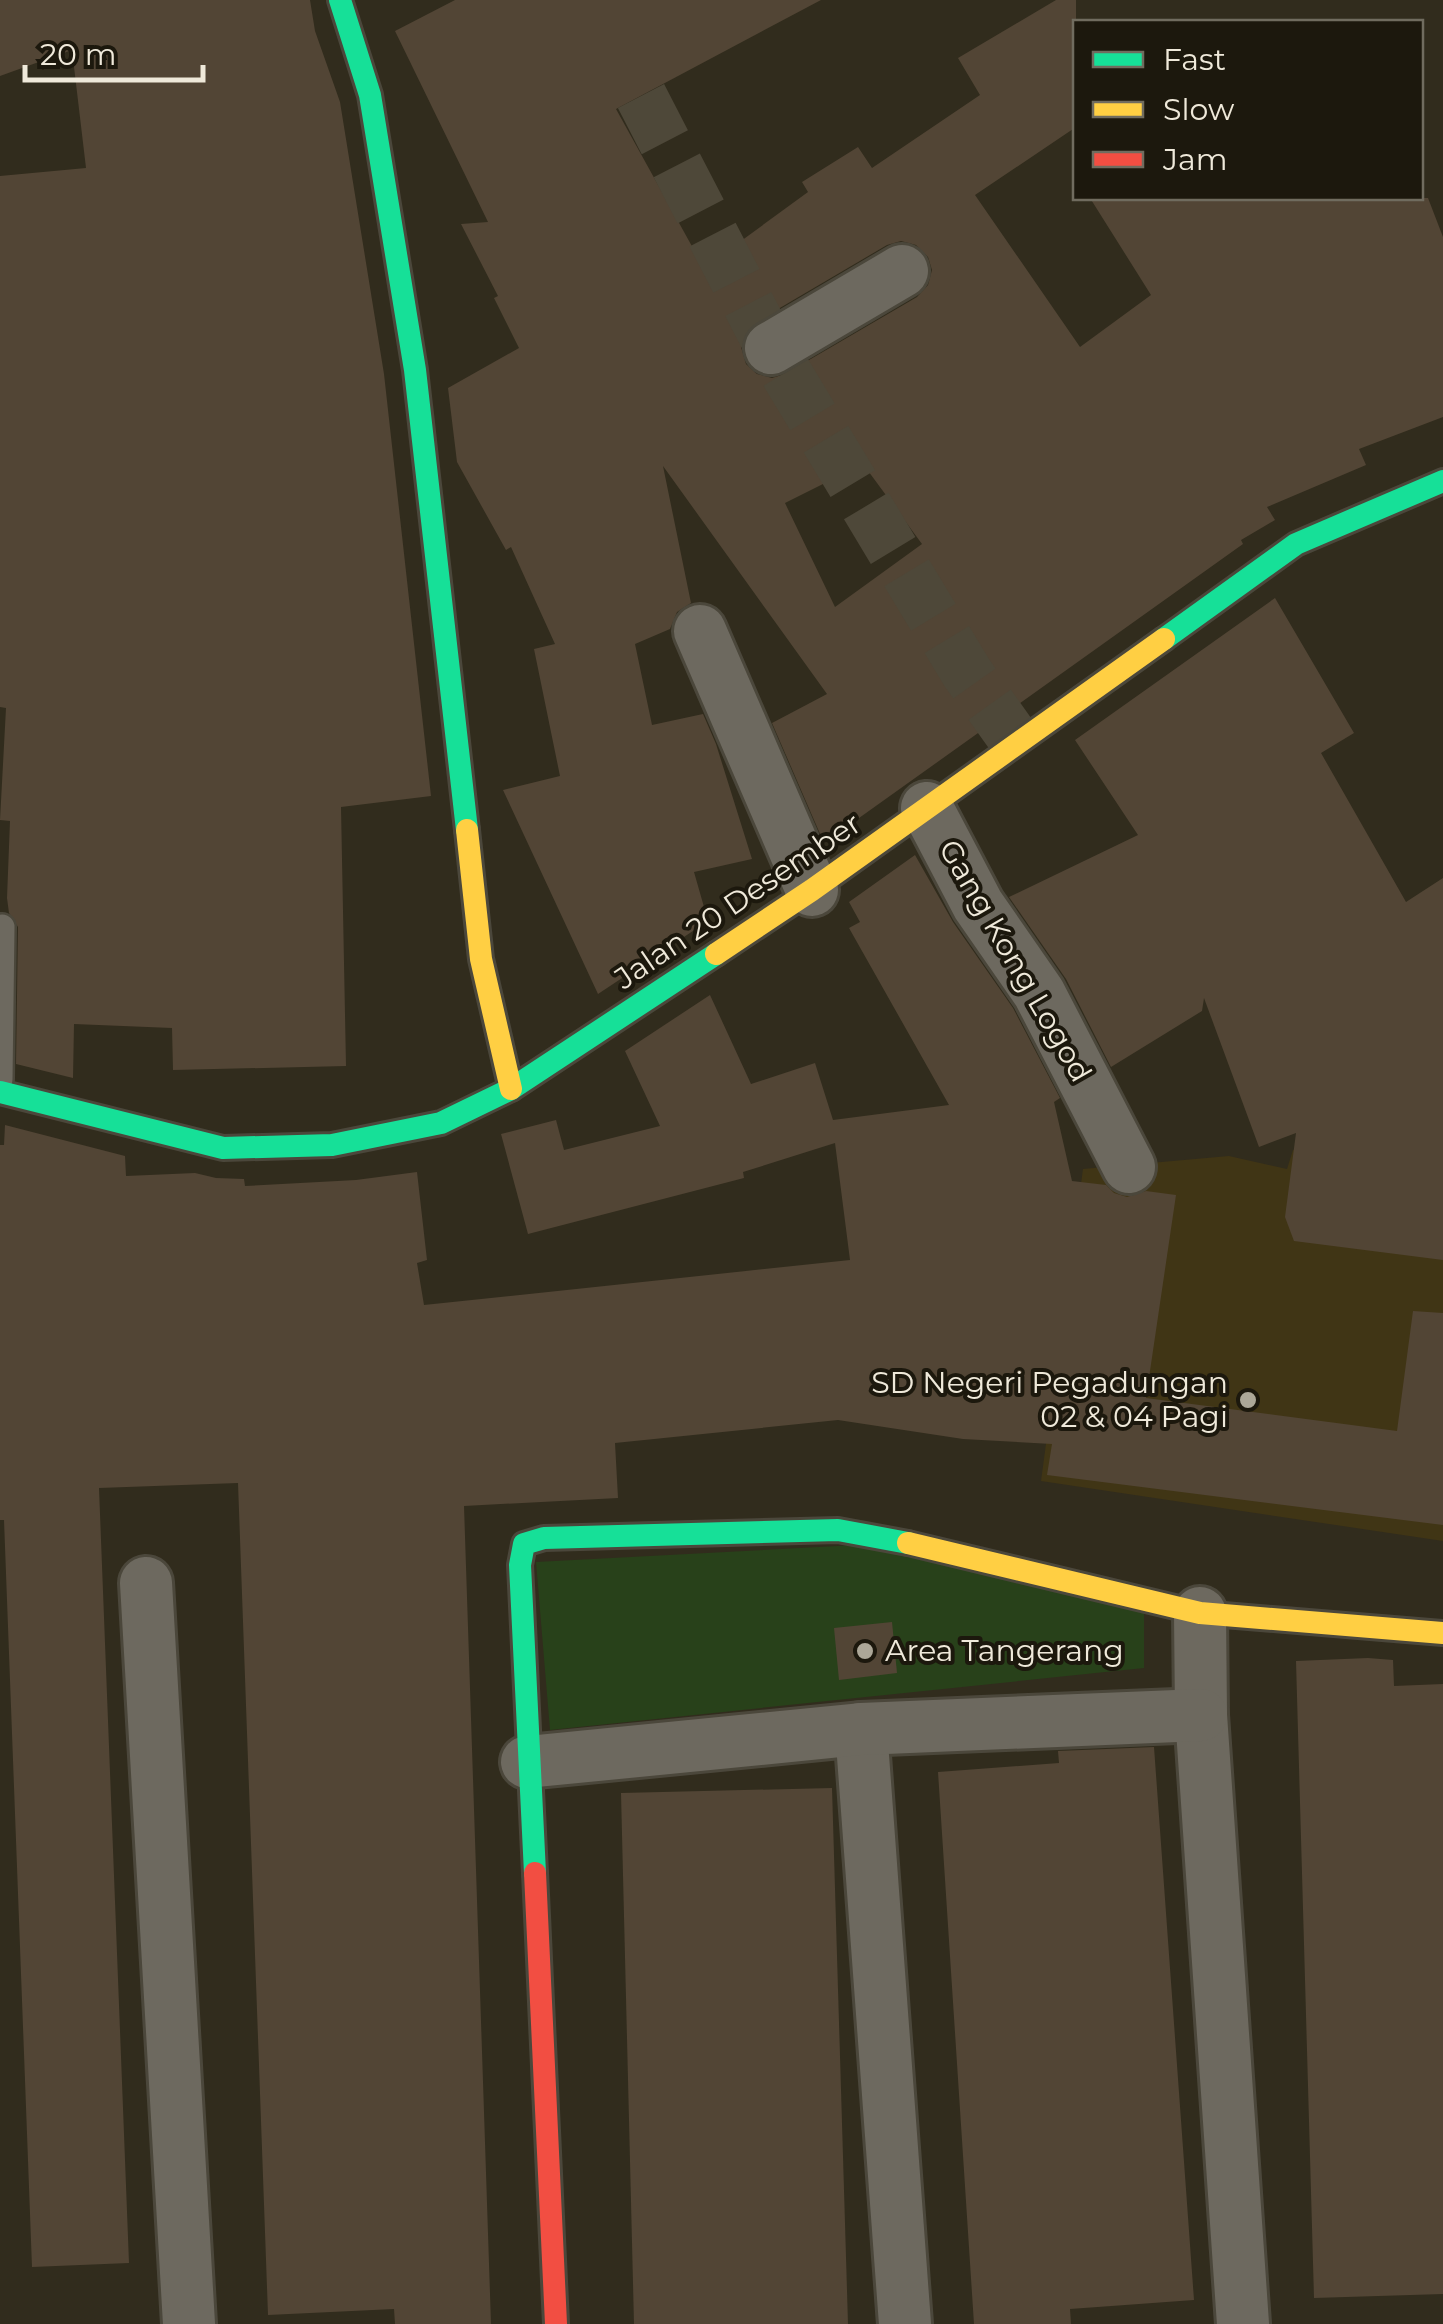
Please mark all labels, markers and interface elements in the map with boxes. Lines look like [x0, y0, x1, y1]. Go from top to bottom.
scale bar [25, 20, 202, 82]
legend [1073, 20, 1423, 200]
text: 20 m [40, 36, 117, 73]
text: Fast [1163, 41, 1226, 78]
text: Slow [1163, 91, 1235, 128]
text: Jam [1162, 141, 1228, 178]
street label: Jalan 20 Desember [607, 804, 868, 997]
street label: Gang Kong Logod [931, 833, 1100, 1088]
place label: SD Negeri Pegadungan 02 & 04 Pagi [871, 1364, 1228, 1435]
marker: SD Negeri Pegadungan 02 & 04 Pagi [1237, 1389, 1259, 1411]
place label: Area Tangerang [885, 1632, 1124, 1669]
marker: Area Tangerang [854, 1640, 876, 1662]

